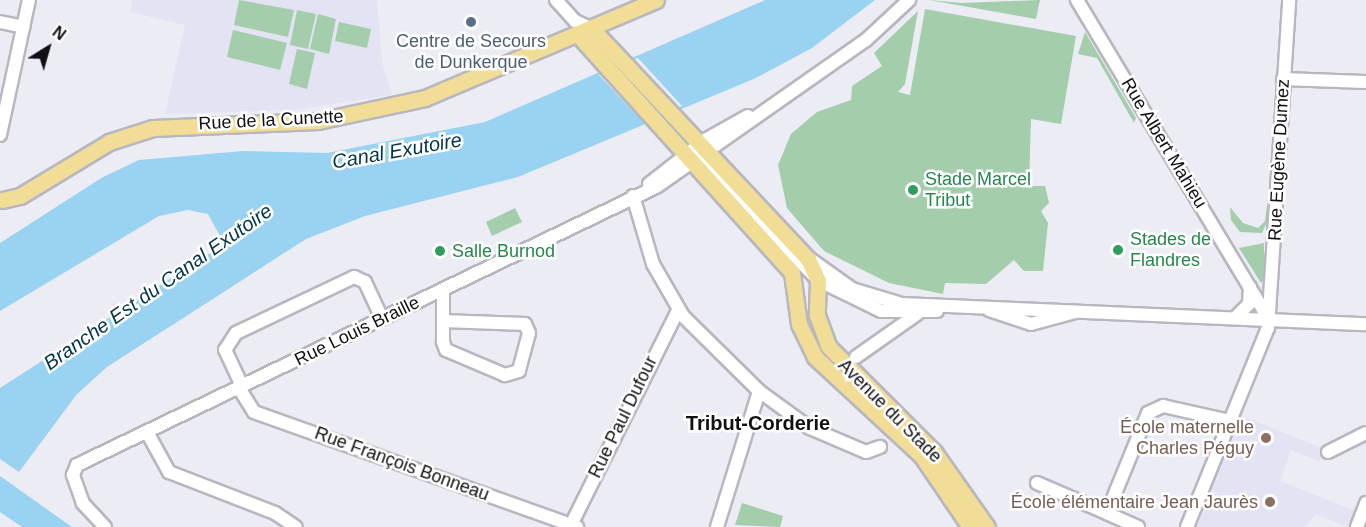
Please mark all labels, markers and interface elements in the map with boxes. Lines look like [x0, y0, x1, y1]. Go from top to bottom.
marker: Centre de Secours de Dunkerque [464, 15, 478, 29]
north arrow [18, 18, 78, 78]
text: N [49, 23, 69, 43]
place label: Centre de Secours de Dunkerque [396, 31, 546, 74]
street label: Rue Albert Mahieu [1116, 74, 1212, 212]
street label: Rue Eugène Dumez [1264, 78, 1294, 242]
street label: Rue de la Cunette [198, 105, 344, 135]
water label: Canal Exutoire [330, 128, 464, 174]
place label: Stade Marcel Tribut [925, 169, 1031, 212]
marker: Stade Marcel Tribut [906, 183, 920, 197]
water label: Branche Est du Canal Exutoire [39, 199, 277, 375]
place label: Stades de Flandres [1130, 229, 1211, 272]
place label: Salle Burnod [452, 240, 555, 262]
marker: Stades de Flandres [1111, 243, 1125, 257]
marker: Salle Burnod [433, 244, 447, 258]
street label: Rue Louis Braille [291, 291, 423, 371]
street label: Rue Paul Dufour [584, 352, 662, 482]
street label: Avenue du Stade [834, 355, 946, 467]
district label: Tribut-Corderie [686, 411, 830, 435]
place label: École maternelle Charles Péguy [1120, 417, 1254, 460]
street label: Rue François Bonneau [312, 422, 492, 506]
marker: École maternelle Charles Péguy [1259, 431, 1273, 445]
place label: École élémentaire Jean Jaurès [1011, 491, 1258, 513]
marker: École élémentaire Jean Jaurès [1263, 495, 1277, 509]

